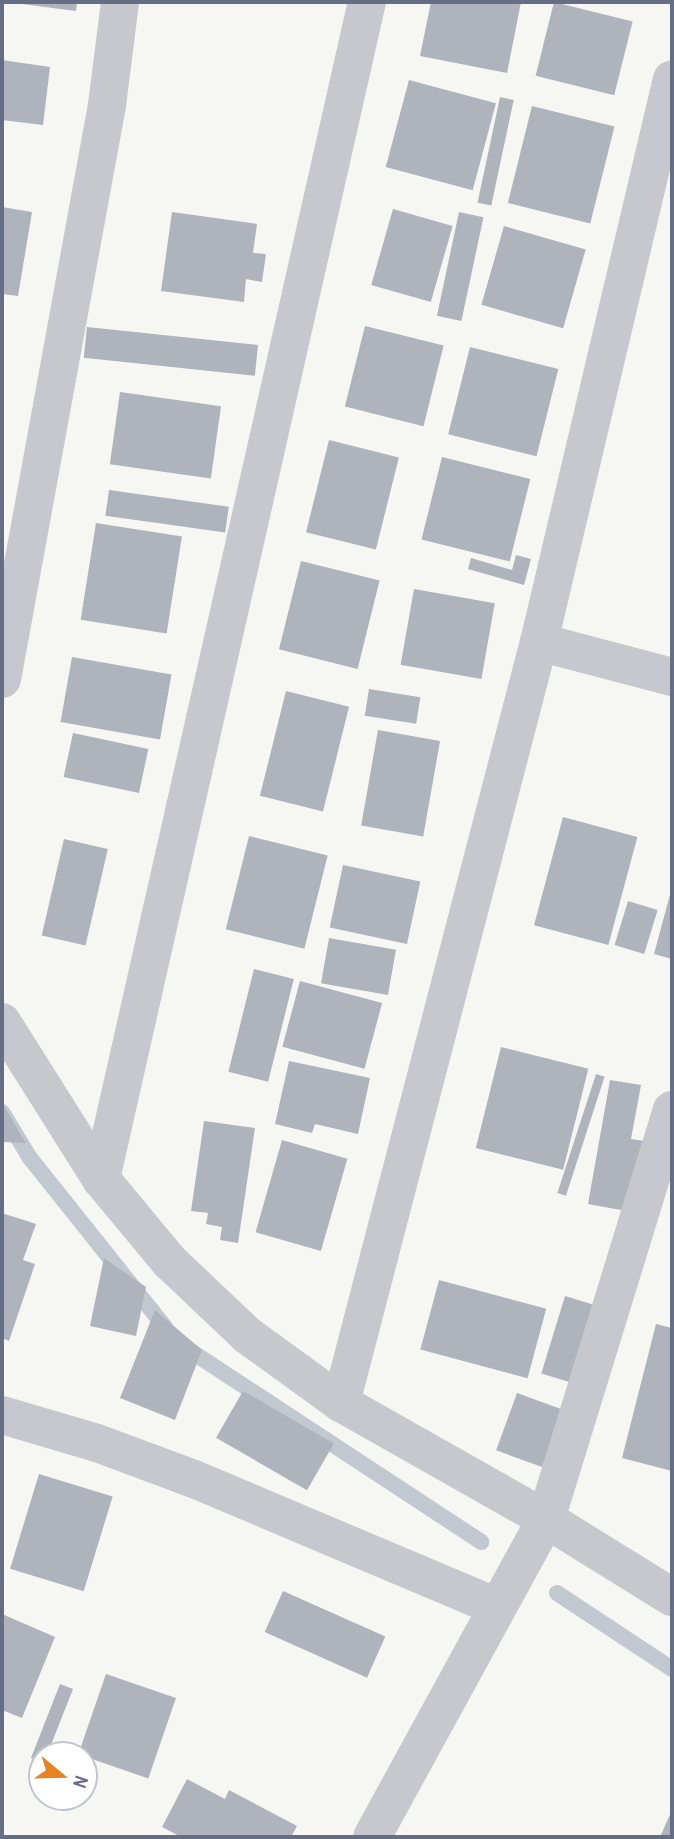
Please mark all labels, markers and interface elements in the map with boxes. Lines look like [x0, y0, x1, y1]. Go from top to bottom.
north arrow [28, 1741, 98, 1811]
text: N [67, 1773, 95, 1792]

